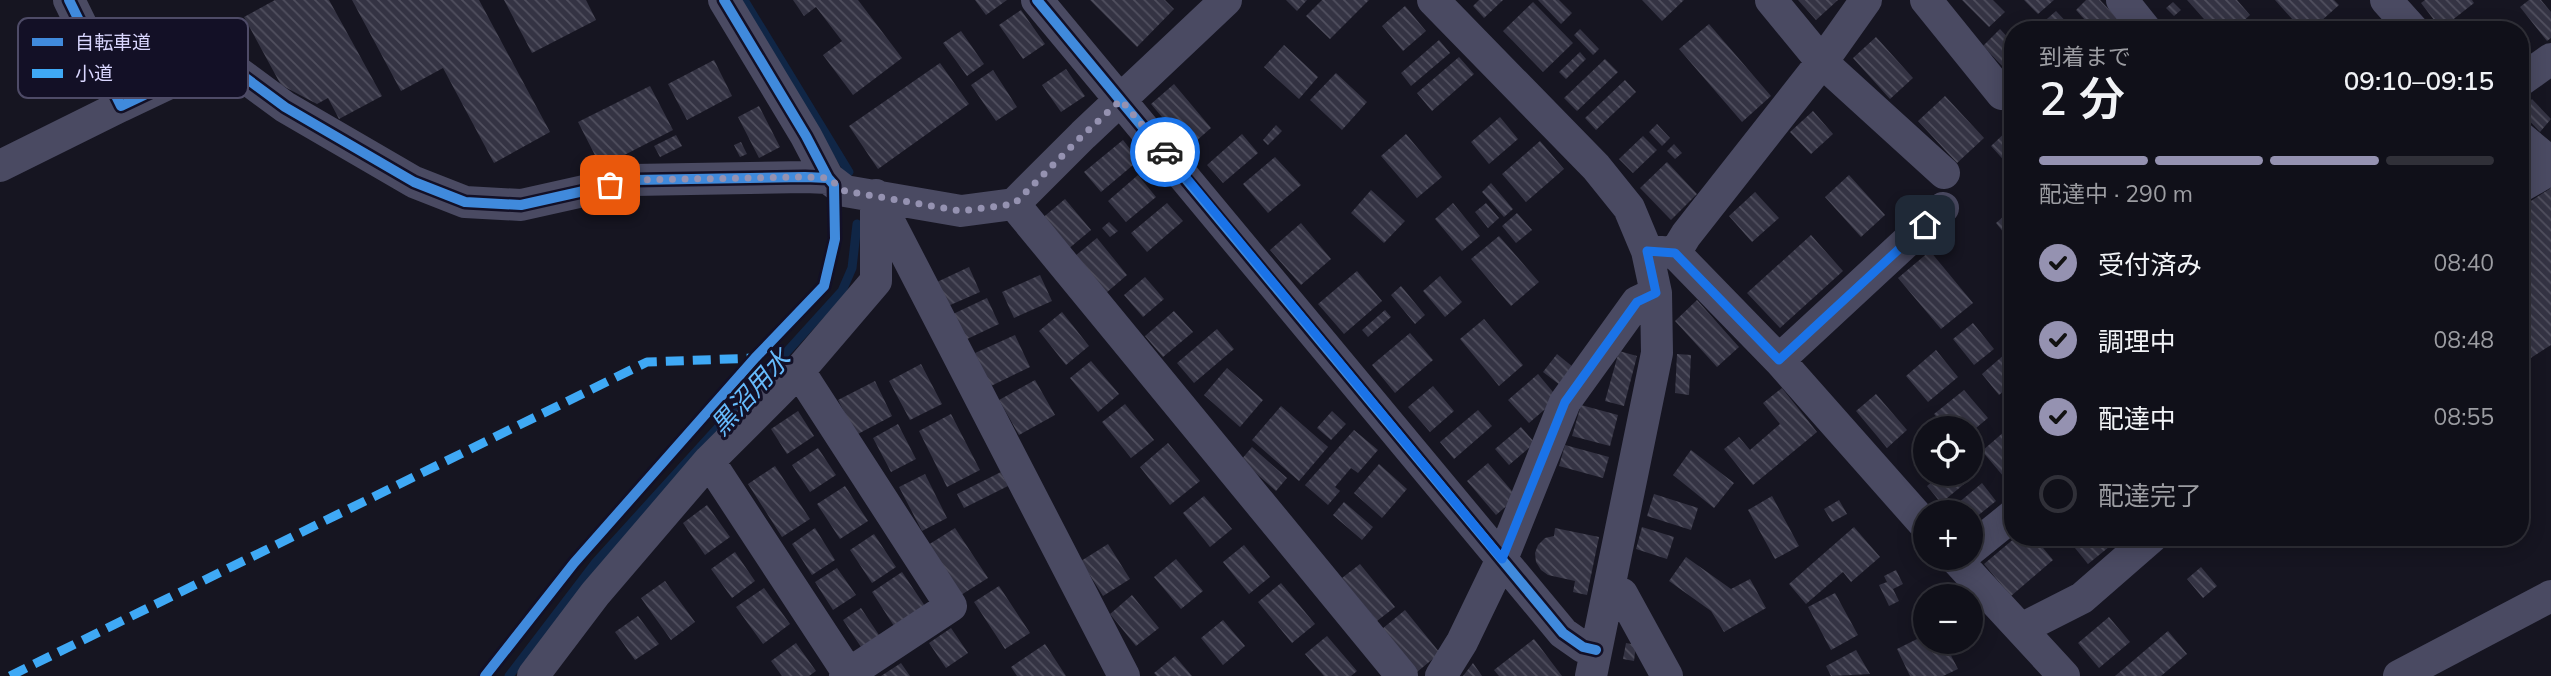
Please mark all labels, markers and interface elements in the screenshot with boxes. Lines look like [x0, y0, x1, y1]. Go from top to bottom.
legend [18, 18, 248, 98]
text: 自転車道 [75, 30, 151, 54]
text: 到着まで [2039, 42, 2131, 71]
text: 小道 [75, 61, 113, 85]
text: 09:10–09:15 [2344, 64, 2494, 97]
text: 2 分 [2039, 69, 2125, 127]
courier [1130, 117, 1200, 187]
icon: car [1146, 133, 1184, 171]
pin [580, 155, 640, 215]
icon: bag [591, 166, 629, 204]
text: 配達中 · 290 m [2039, 179, 2193, 208]
pin [1895, 195, 1955, 255]
icon: home [1906, 206, 1944, 244]
icon: check [2039, 244, 2077, 282]
text: 受付済み [2098, 248, 2202, 281]
text: 08:40 [2434, 248, 2494, 277]
icon: check [2039, 321, 2077, 359]
text: 調理中 [2098, 325, 2176, 358]
text: 08:48 [2434, 325, 2494, 354]
water label: 黒沼用水 [703, 340, 799, 442]
icon: check [2039, 398, 2077, 436]
text: 配達中 [2098, 402, 2176, 435]
text: 08:55 [2434, 402, 2494, 431]
map controls [1913, 416, 1983, 654]
button: locate [1913, 416, 1983, 486]
text: 配達完了 [2098, 479, 2202, 512]
button: + [1913, 500, 1983, 570]
button: − [1913, 584, 1983, 654]

